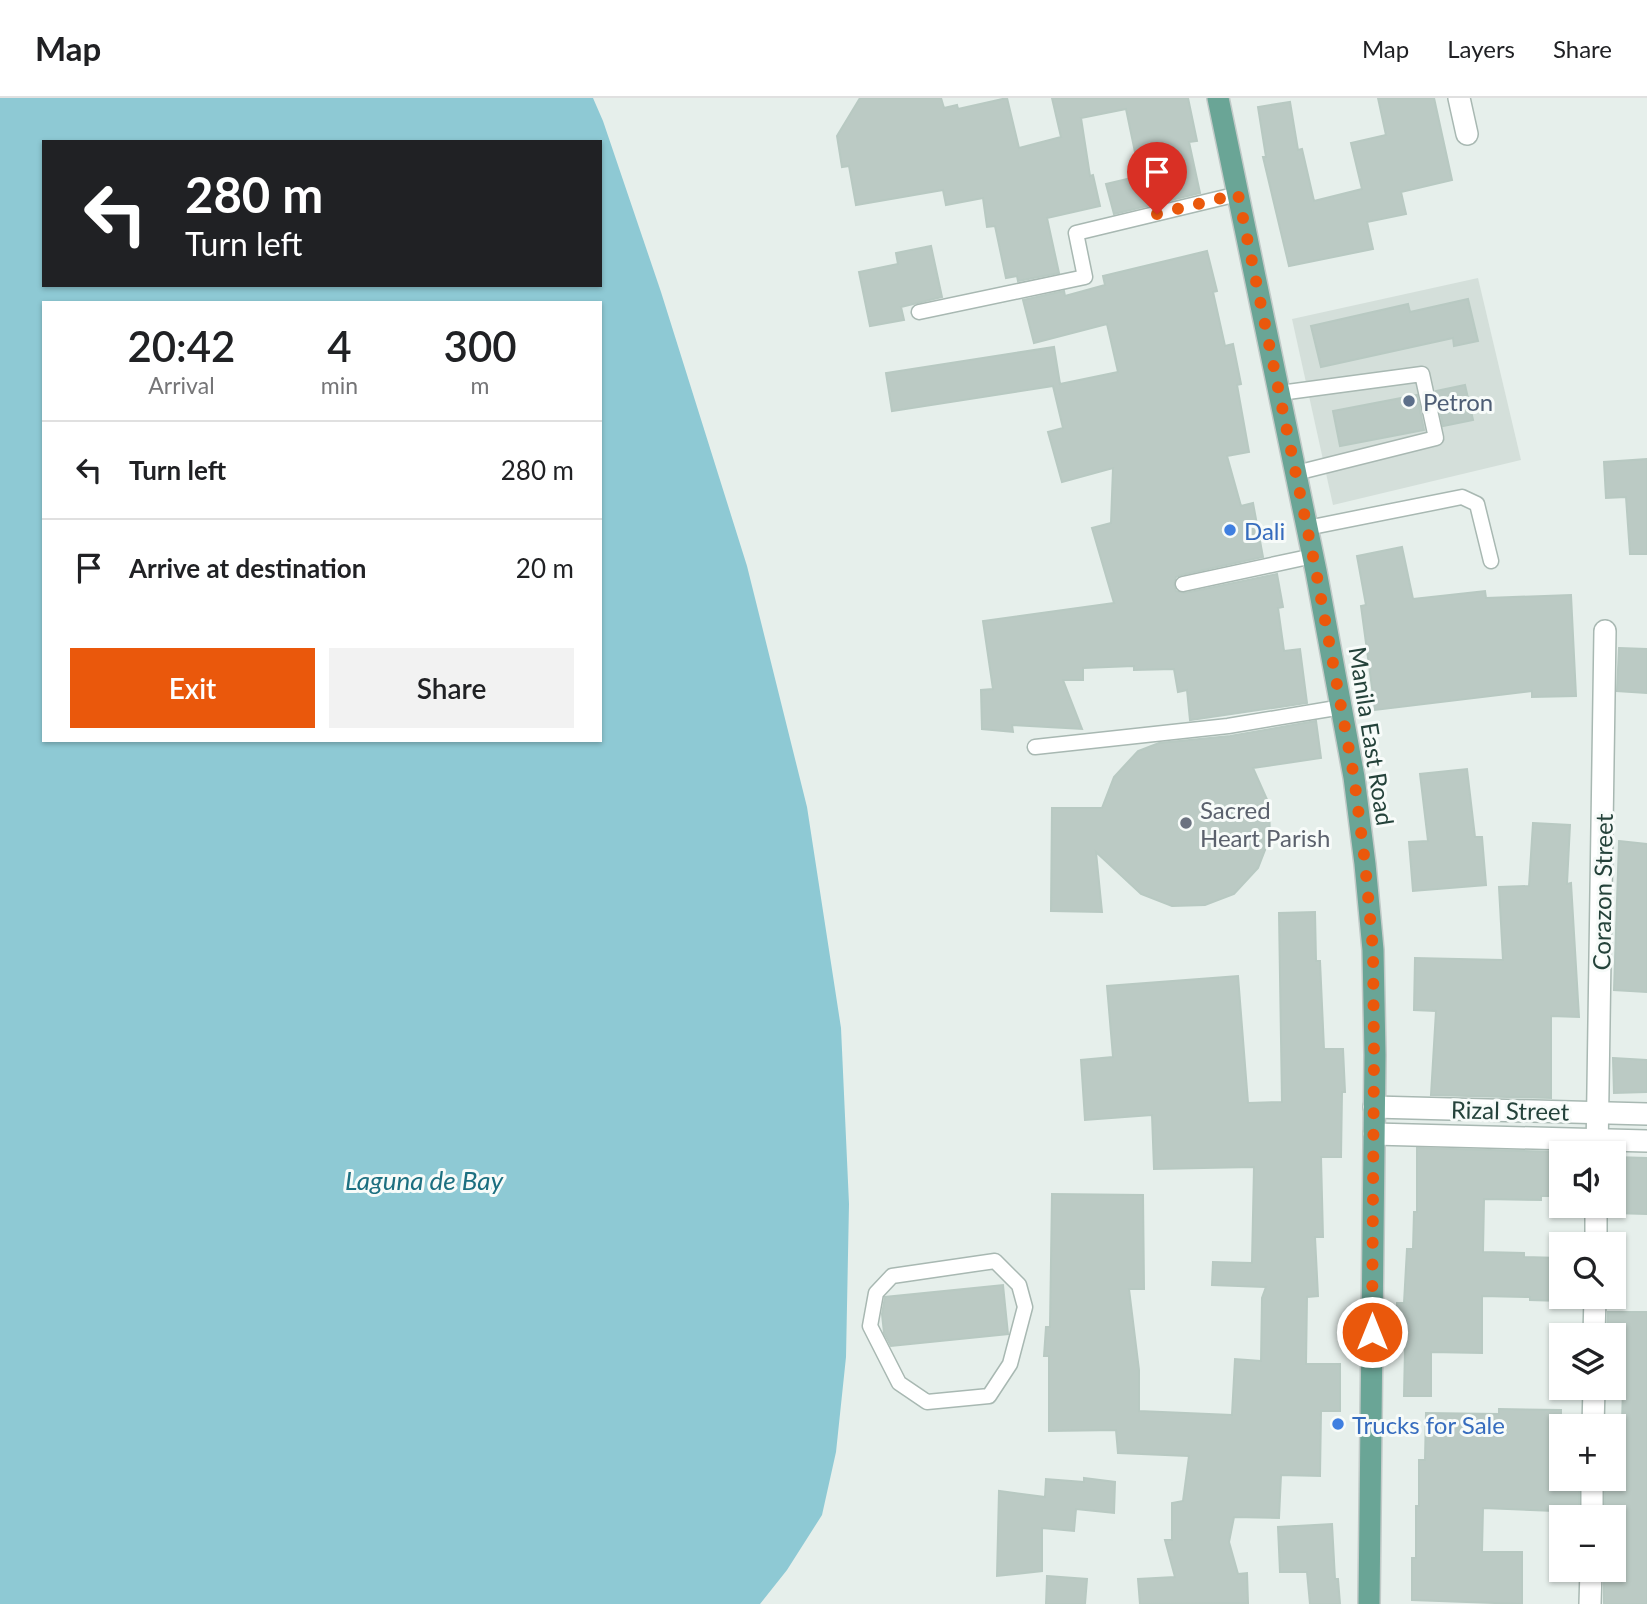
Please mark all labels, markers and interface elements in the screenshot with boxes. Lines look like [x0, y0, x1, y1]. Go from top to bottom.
text: Map [35, 28, 101, 68]
text: Map [1362, 34, 1409, 63]
text: Layers [1447, 34, 1515, 63]
text: Share [1553, 34, 1612, 63]
pin [1127, 142, 1187, 214]
icon: arrive [1138, 153, 1176, 191]
text: 280 m [185, 165, 323, 223]
icon: left [70, 168, 161, 259]
text: Turn left [185, 224, 302, 263]
text: 20:42 [127, 321, 235, 371]
text: 4 [327, 321, 352, 371]
text: 300 [444, 321, 517, 371]
text: Arrival [148, 371, 215, 399]
text: min [321, 371, 358, 399]
text: m [471, 371, 490, 399]
place label: Petron [1423, 387, 1493, 416]
marker: Petron [1401, 393, 1417, 409]
icon: left [70, 451, 108, 489]
text: Turn left [129, 454, 226, 486]
text: 280 m [501, 454, 574, 486]
place label: Dali [1244, 516, 1285, 545]
marker: Dali [1222, 522, 1238, 538]
icon: arrive [70, 549, 108, 587]
text: Arrive at destination [129, 552, 366, 584]
text: 20 m [516, 552, 574, 584]
street label: Manila East Road [1344, 644, 1400, 828]
button: Exit [70, 648, 315, 728]
button: Share [329, 648, 574, 728]
place label: Sacred Heart Parish [1200, 795, 1330, 852]
street label: Corazon Street [1586, 813, 1618, 971]
marker: Sacred Heart Parish [1178, 815, 1194, 831]
street label: Rizal Street [1451, 1094, 1570, 1126]
map controls [1549, 1141, 1626, 1582]
button: sound [1549, 1141, 1626, 1218]
water label: Laguna de Bay [345, 1164, 504, 1196]
button: search [1549, 1232, 1626, 1309]
position arrow [1335, 1295, 1409, 1369]
button: layers [1549, 1323, 1626, 1400]
place label: Trucks for Sale [1352, 1410, 1505, 1439]
button: + [1549, 1414, 1626, 1491]
marker: Trucks for Sale [1330, 1416, 1346, 1432]
button: − [1549, 1505, 1626, 1582]

